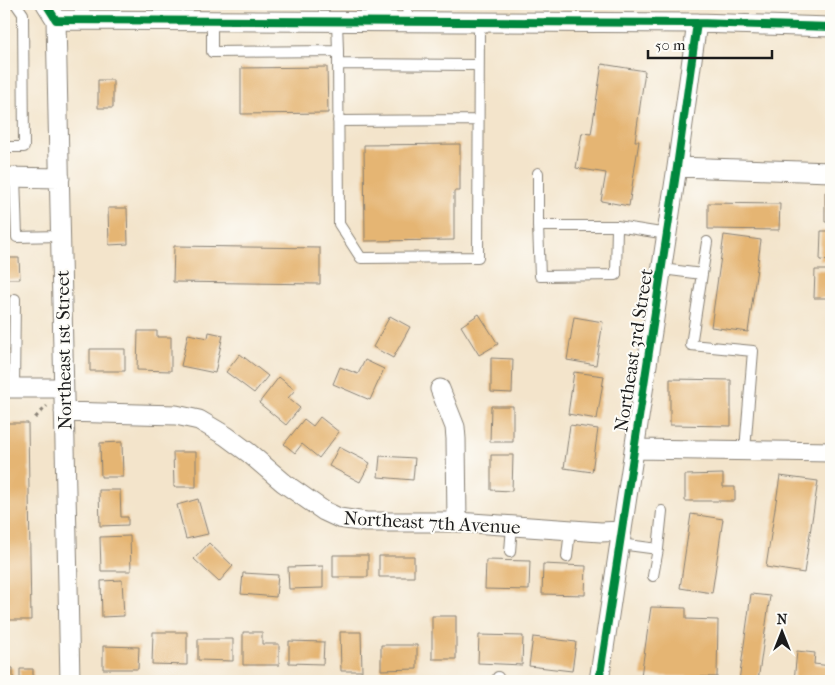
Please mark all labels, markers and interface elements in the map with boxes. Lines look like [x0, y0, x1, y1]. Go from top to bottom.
scale bar [648, 28, 771, 60]
text: 50 m [655, 36, 686, 54]
street label: Northeast 3rd Street [610, 267, 658, 434]
street label: Northeast 1st Street [52, 270, 76, 430]
street label: Northeast 7th Avenue [343, 507, 521, 539]
north arrow [758, 608, 808, 658]
text: N [777, 611, 788, 628]

